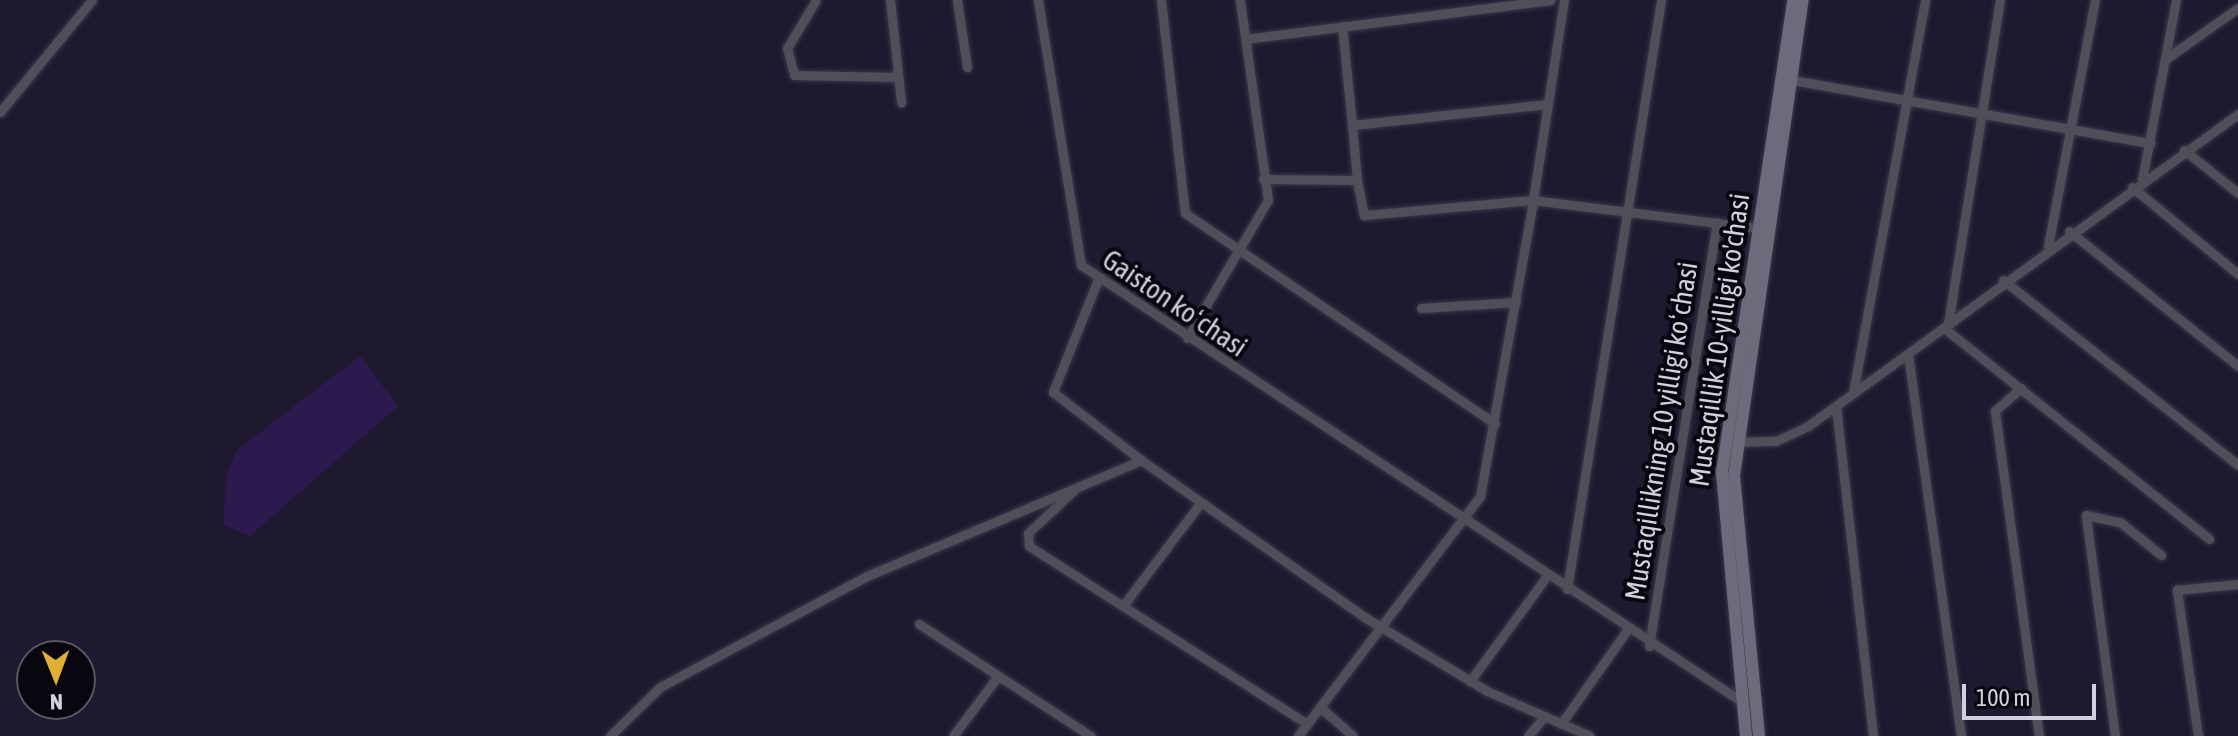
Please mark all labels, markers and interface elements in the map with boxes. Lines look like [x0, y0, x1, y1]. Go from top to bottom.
street label: Mustaqillik 10-yilligi ko'chasi [1682, 191, 1756, 489]
street label: Gaiston koʻchasi [1096, 242, 1254, 364]
street label: Mustaqillikning 10 yilligi koʻchasi [1618, 259, 1704, 603]
north arrow [16, 640, 96, 720]
scale bar [1966, 668, 2100, 718]
text: 100 m [1976, 684, 2030, 711]
text: N [50, 689, 63, 715]

